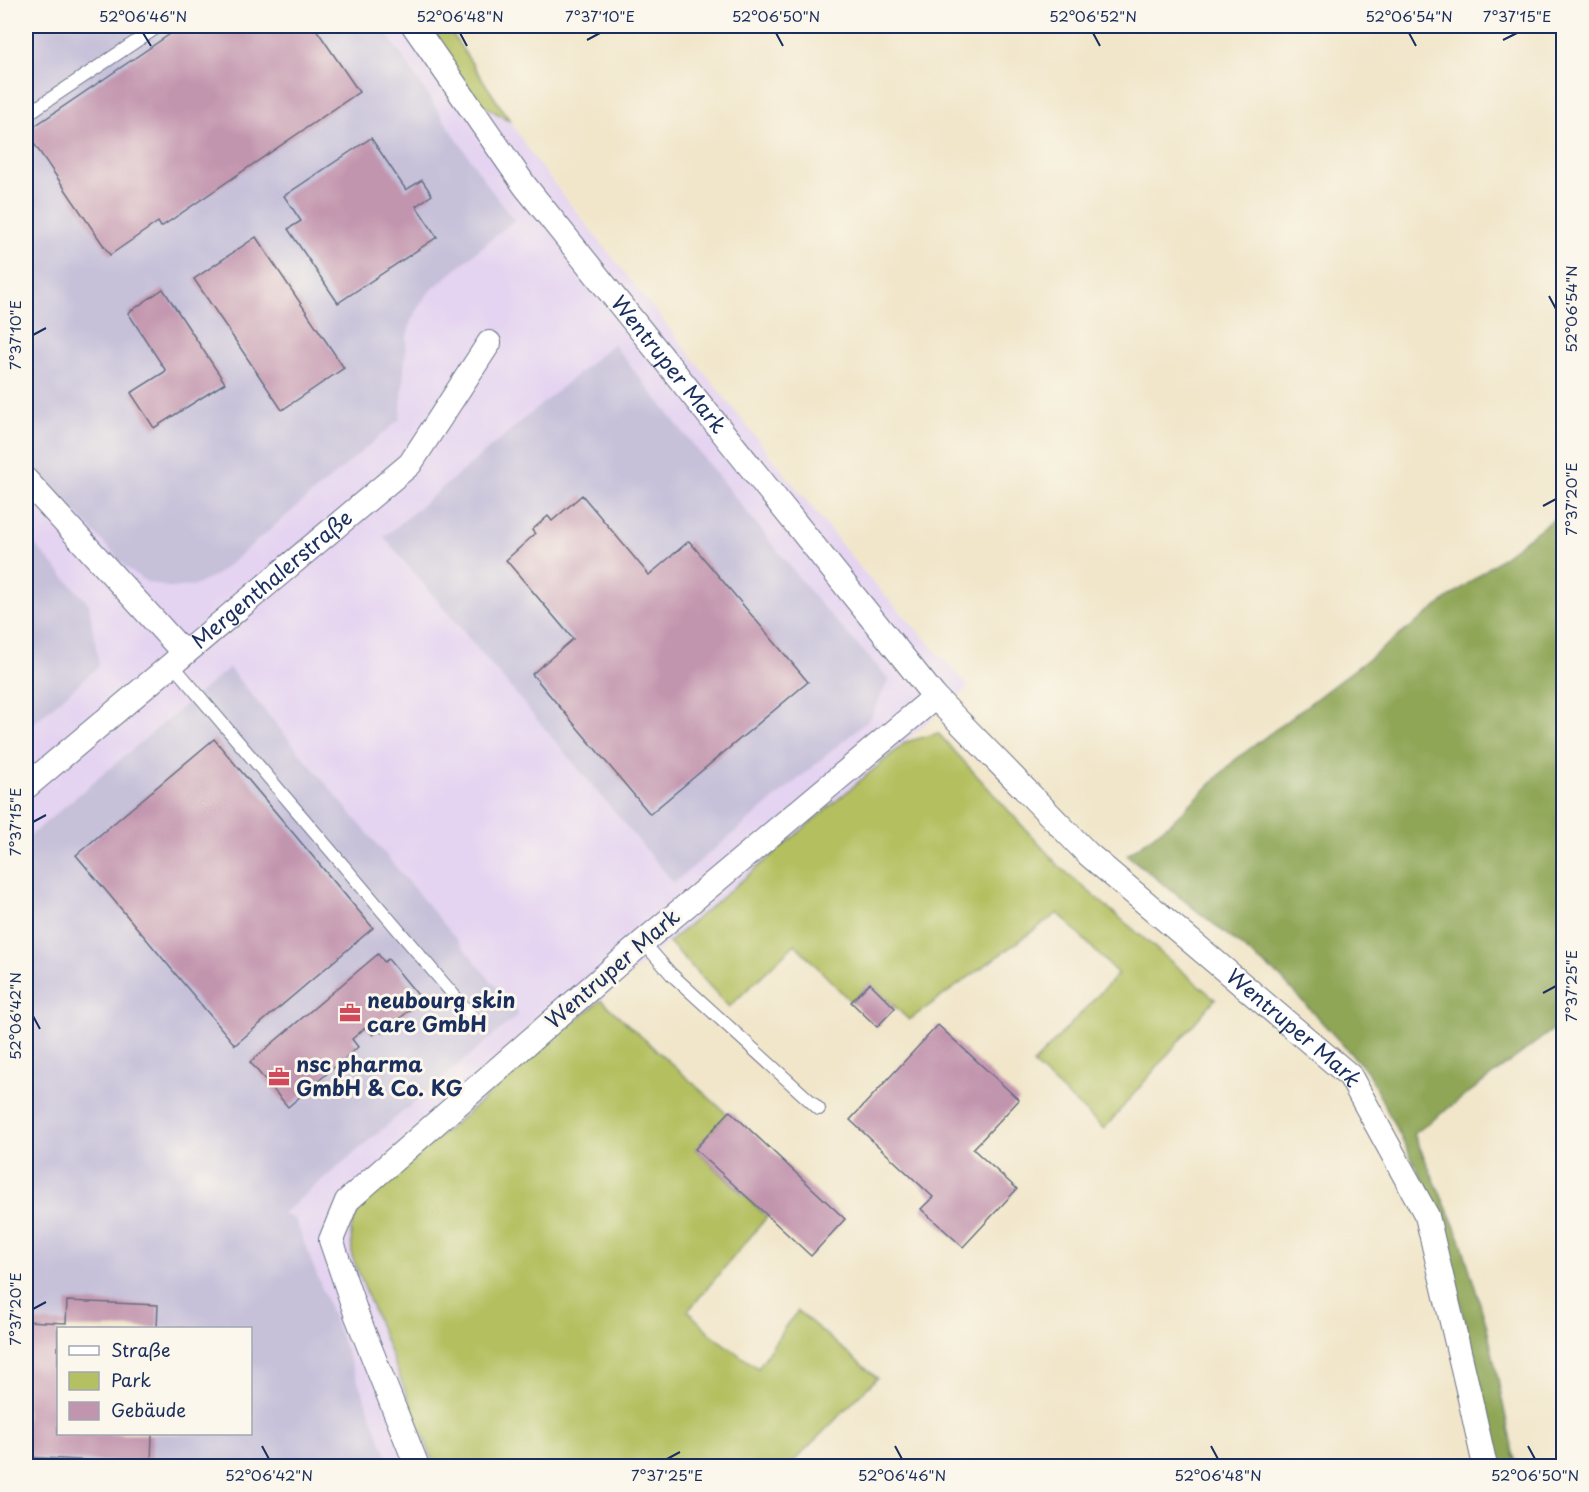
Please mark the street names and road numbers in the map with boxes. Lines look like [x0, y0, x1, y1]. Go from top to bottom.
street label: Wentruper Mark [605, 288, 736, 440]
street label: Mergenthalerstraße [184, 501, 359, 655]
street label: Wentruper Mark [537, 900, 686, 1035]
street label: Wentruper Mark [1220, 960, 1371, 1093]

